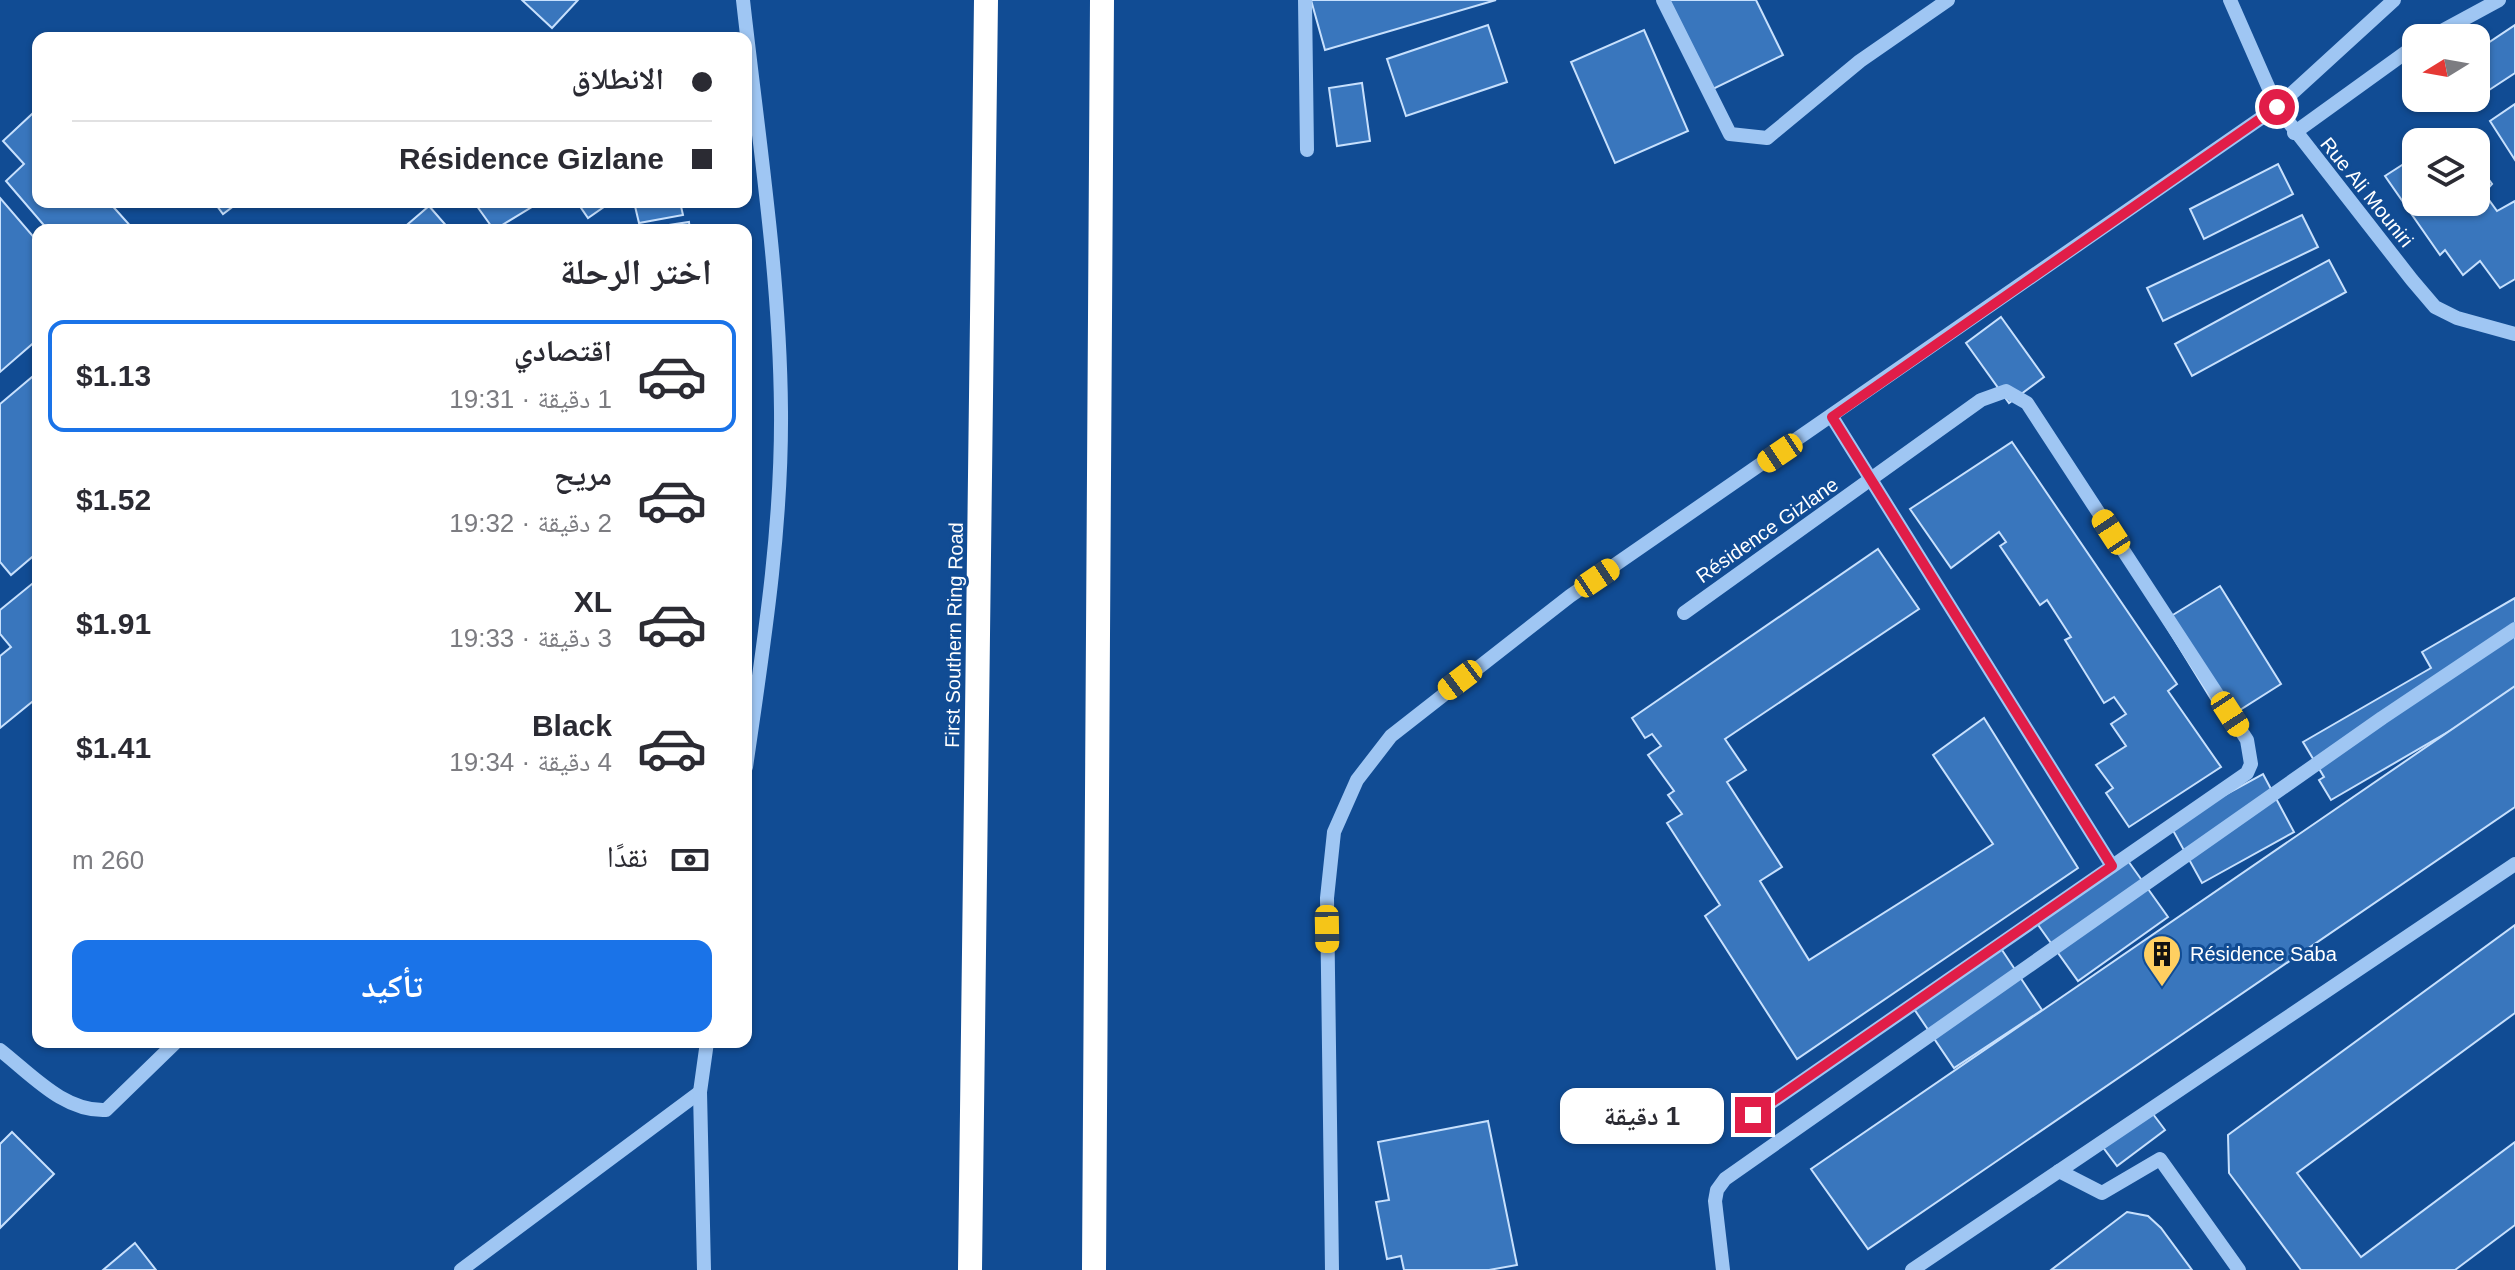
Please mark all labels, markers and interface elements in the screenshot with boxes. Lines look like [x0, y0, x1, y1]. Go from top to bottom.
north arrow [2402, 24, 2490, 112]
map controls [2402, 24, 2490, 216]
text: الانطلاق [571, 62, 664, 95]
route start [2259, 89, 2295, 125]
button: layers [2402, 128, 2490, 216]
street label: Rue Ali Mouniri [2316, 133, 2418, 251]
text: Résidence Gizlane [399, 142, 664, 175]
text: اختر الرحلة [560, 251, 712, 292]
text: اقتصادي [514, 334, 612, 367]
icon: car [636, 340, 708, 412]
text: $1.13 [76, 359, 151, 392]
text: 1 دقيقة · 19:31 [449, 384, 612, 414]
car [1753, 430, 1807, 476]
text: مريح [554, 458, 612, 491]
icon: car [636, 464, 708, 536]
street label: Résidence Gizlane [1692, 473, 1842, 587]
text: $1.52 [76, 483, 151, 516]
car [2088, 505, 2134, 559]
text: 2 دقيقة · 19:32 [449, 508, 612, 538]
street label: First Southern Ring Road [941, 522, 967, 748]
car [1570, 555, 1624, 601]
text: XL [574, 585, 612, 618]
icon: car [636, 588, 708, 660]
text: $1.91 [76, 607, 151, 640]
text: 3 دقيقة · 19:33 [449, 623, 612, 653]
car [1434, 656, 1486, 704]
car [2207, 687, 2253, 741]
text: Black [532, 709, 612, 742]
icon: car [636, 712, 708, 784]
text: $1.41 [76, 731, 151, 764]
text: 4 دقيقة · 19:34 [449, 747, 612, 777]
icon: cash [668, 838, 712, 882]
text: نقدًا [607, 840, 648, 873]
text: 260 m [72, 845, 144, 875]
car [1315, 905, 1339, 953]
building icon: Résidence Saba [2141, 933, 2183, 988]
button: تأكيد [72, 940, 712, 1032]
place label: Résidence Saba [2190, 943, 2338, 965]
callout: 1 دقيقة [1561, 1087, 1725, 1143]
route end [1735, 1097, 1771, 1133]
text: 1 دقيقة [1604, 1101, 1680, 1131]

